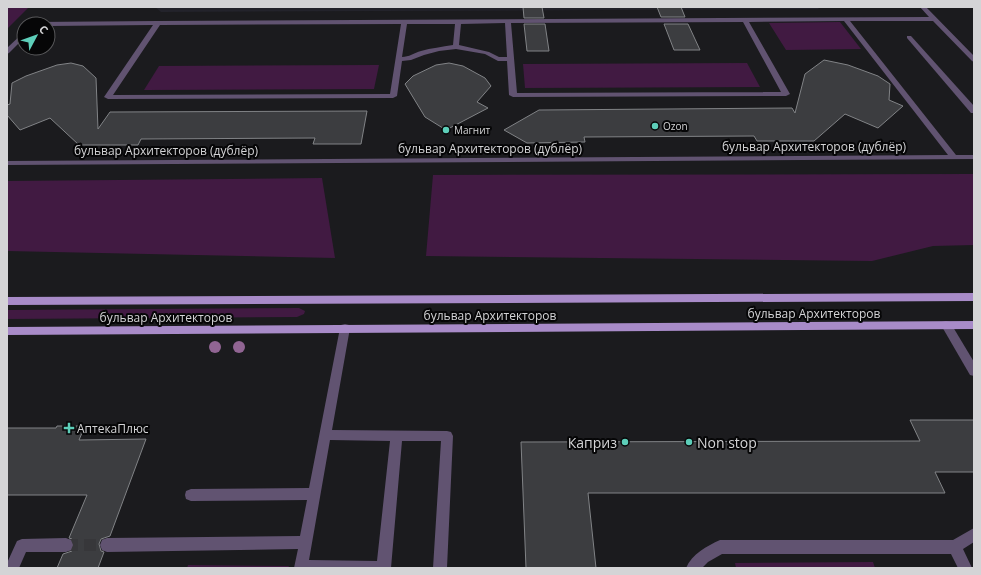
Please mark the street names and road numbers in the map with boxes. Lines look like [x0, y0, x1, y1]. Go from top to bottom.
street label: бульвар Архитекторов (дублёр) [722, 138, 906, 155]
street label: бульвар Архитекторов (дублёр) [398, 140, 582, 157]
street label: бульвар Архитекторов (дублёр) [74, 142, 258, 159]
street label: бульвар Архитекторов [748, 305, 881, 322]
street label: бульвар Архитекторов [424, 307, 557, 324]
street label: бульвар Архитекторов [100, 309, 233, 326]

